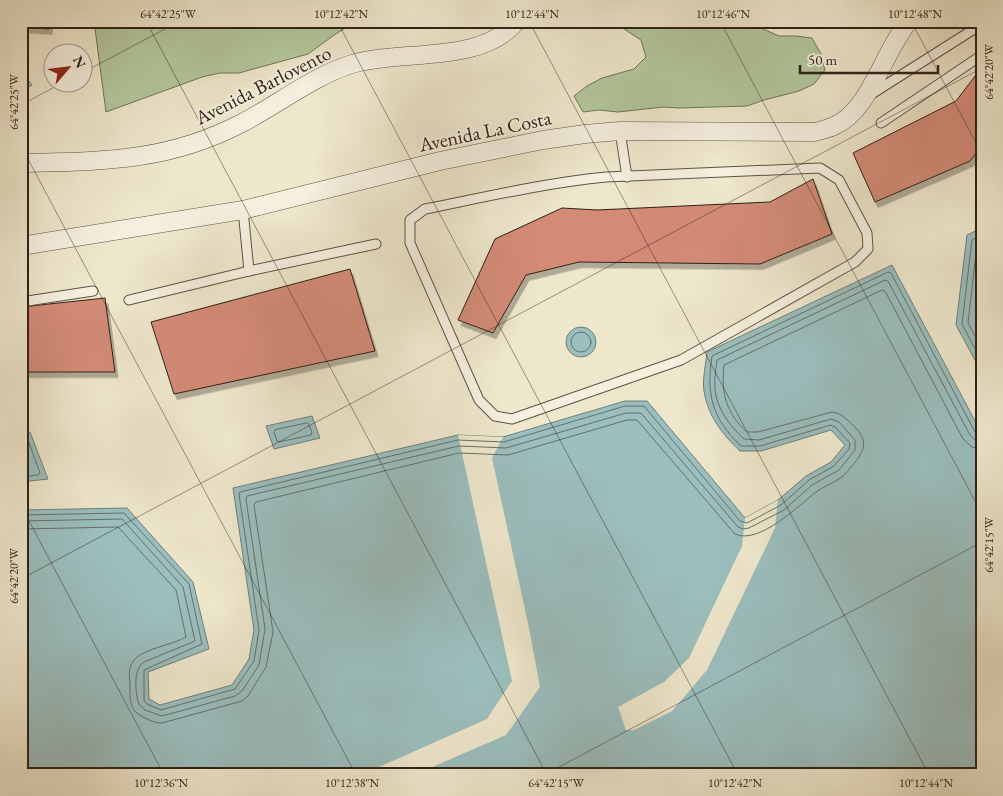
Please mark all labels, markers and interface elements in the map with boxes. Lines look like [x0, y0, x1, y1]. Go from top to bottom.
text: 64°42'25"W [140, 6, 197, 22]
text: 10°12'42"N [314, 6, 368, 22]
text: 10°12'44"N [505, 6, 559, 22]
text: 10°12'46"N [696, 6, 750, 22]
text: 10°12'48"N [888, 6, 942, 22]
street label: Avenida Barlovento [190, 39, 336, 131]
north arrow [42, 42, 92, 92]
scale bar [800, 42, 938, 74]
text: 64°42'20"W [981, 43, 997, 100]
text: 50 m [808, 50, 837, 69]
text: N [69, 53, 90, 72]
text: 64°42'25"W [6, 73, 22, 130]
street label: Avenida La Costa [416, 104, 554, 158]
text: 64°42'15"W [981, 516, 997, 573]
text: 64°42'20"W [6, 547, 22, 604]
text: 10°12'36"N [134, 775, 188, 791]
text: 10°12'38"N [325, 775, 379, 791]
text: 64°42'15"W [528, 775, 585, 791]
text: 10°12'42"N [708, 775, 762, 791]
text: 10°12'44"N [899, 775, 953, 791]

